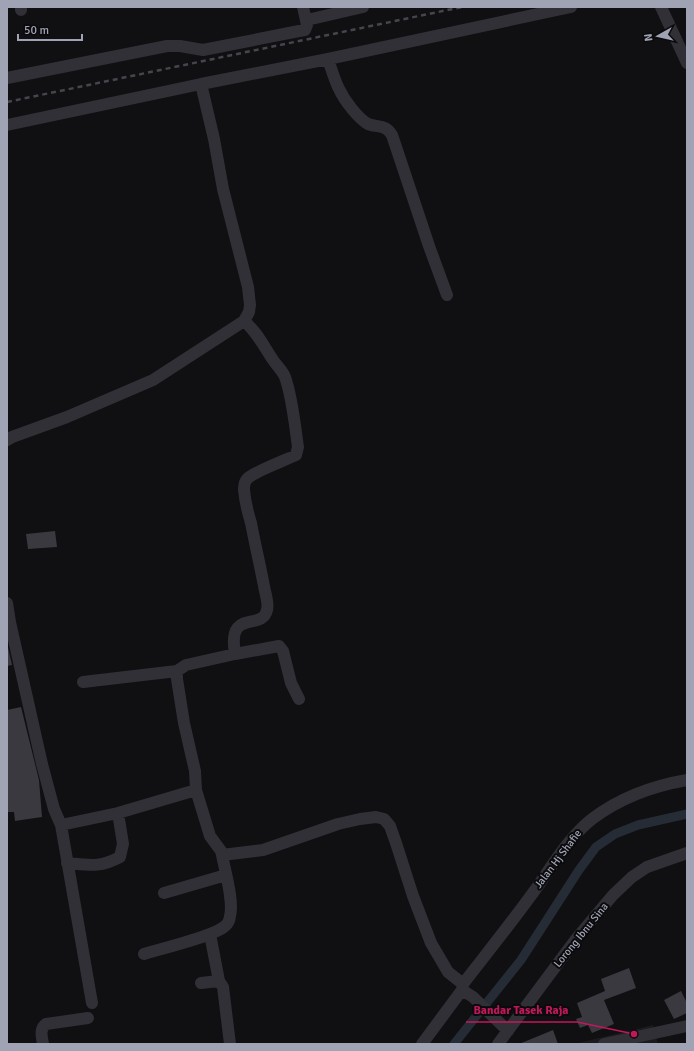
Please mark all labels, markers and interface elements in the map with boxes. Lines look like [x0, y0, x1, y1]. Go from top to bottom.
scale bar [18, 16, 82, 42]
north arrow [638, 16, 678, 56]
text: 50 m [24, 23, 49, 38]
text: N [642, 33, 656, 42]
street label: Jalan Hj Shafie [532, 827, 584, 891]
street label: Lorong Ibnu Sina [551, 900, 611, 970]
callout: Bandar Tasek Raja [466, 998, 577, 1022]
text: Bandar Tasek Raja [473, 1003, 569, 1018]

